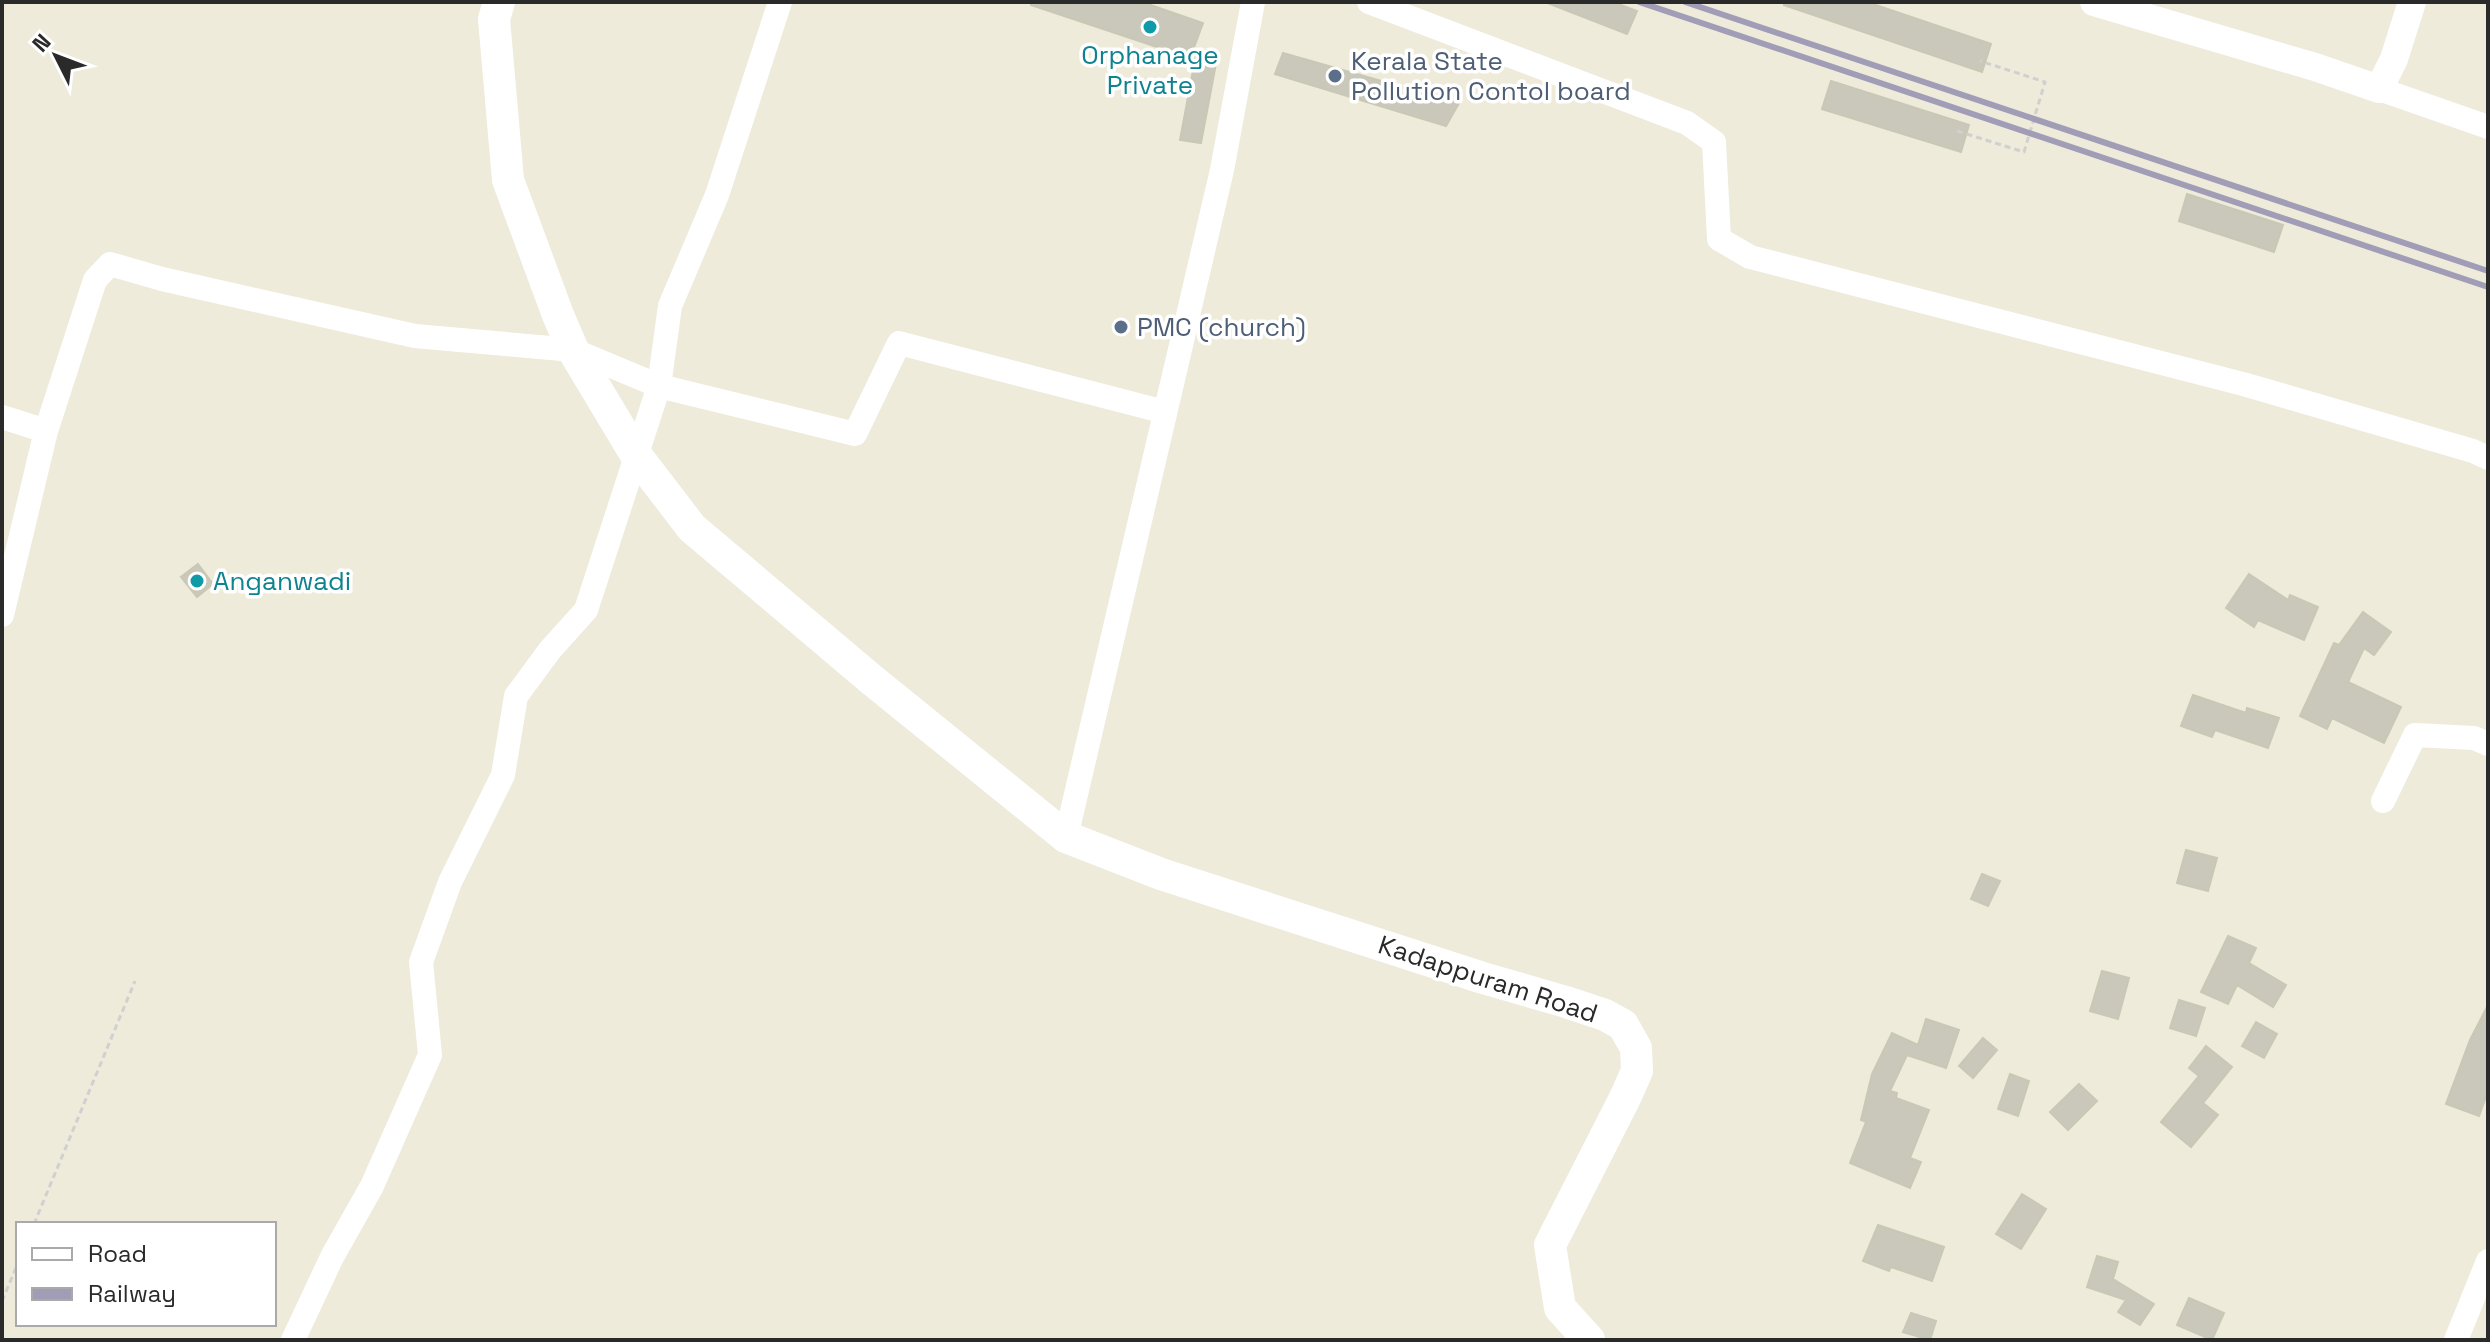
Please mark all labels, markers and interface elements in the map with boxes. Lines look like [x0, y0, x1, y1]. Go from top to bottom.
north arrow [16, 16, 96, 96]
marker: Orphanage Private [1141, 18, 1159, 36]
text: N [26, 28, 56, 57]
place label: Orphanage Private [1081, 38, 1219, 102]
place label: Kerala State Pollution Contol board [1351, 44, 1631, 108]
marker: Kerala State Pollution Contol board [1326, 67, 1344, 85]
place label: PMC (church) [1137, 310, 1306, 344]
marker: PMC (church) [1112, 318, 1130, 336]
place label: Anganwadi [213, 564, 351, 598]
marker: Anganwadi [188, 572, 206, 590]
street label: Kadappuram Road [1374, 927, 1602, 1031]
legend [16, 1222, 276, 1326]
text: Road [88, 1238, 147, 1269]
text: Railway [88, 1278, 176, 1309]

